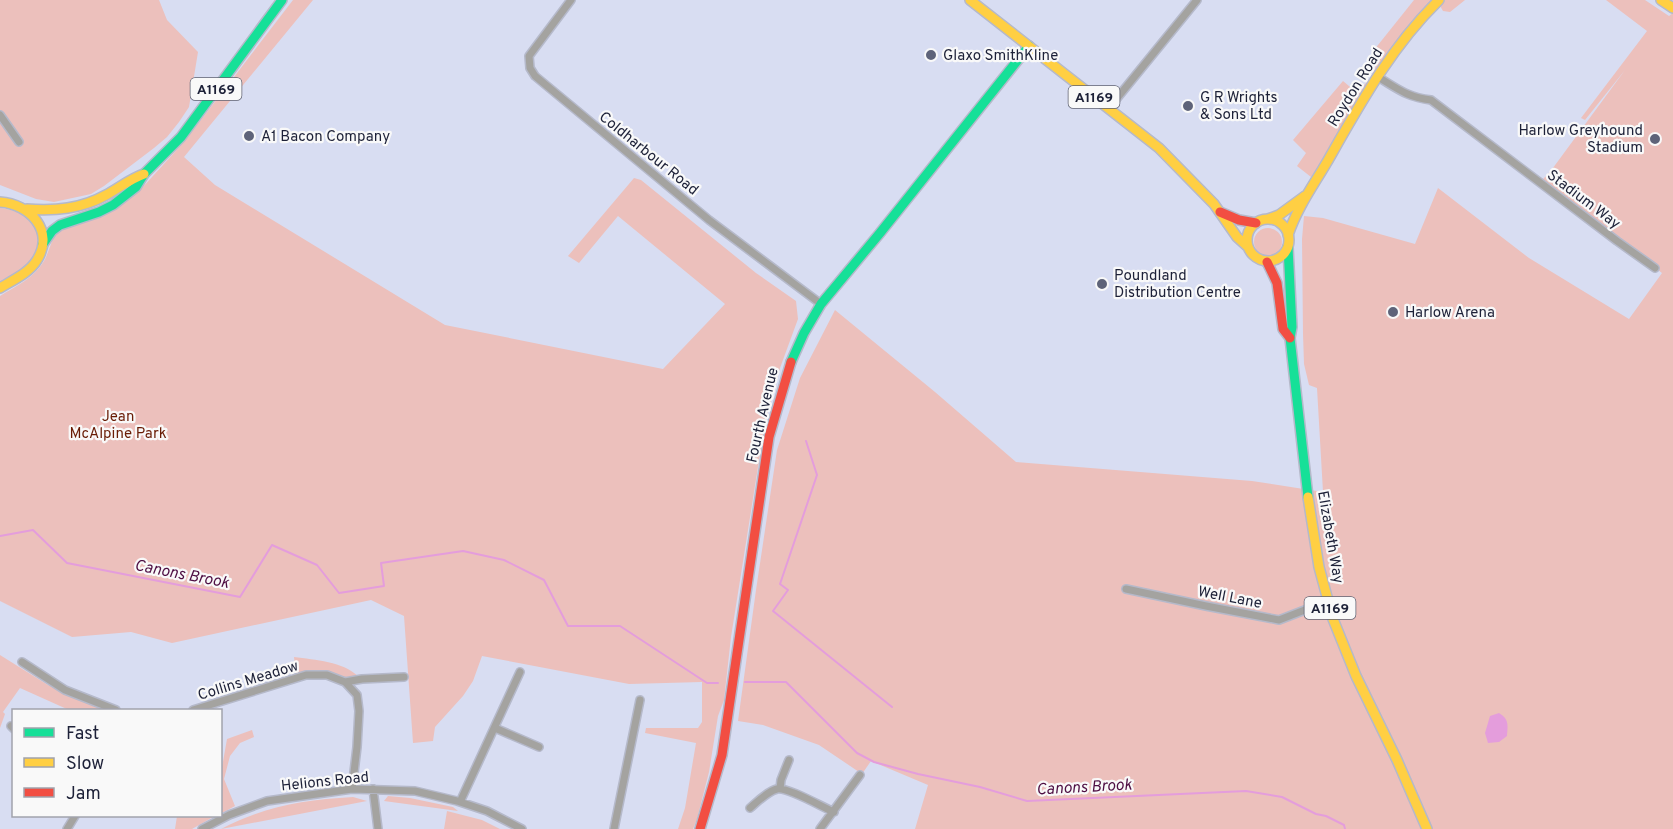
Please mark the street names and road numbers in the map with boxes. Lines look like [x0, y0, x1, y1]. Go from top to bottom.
street label: Roydon Road [1325, 45, 1388, 131]
road number: A1169 [190, 78, 242, 100]
road number: A1169 [1068, 86, 1120, 108]
street label: Coldharbour Road [594, 108, 702, 200]
street label: Stadium Way [1543, 166, 1624, 234]
street label: Fourth Avenue [743, 366, 784, 465]
street label: Elizabeth Way [1312, 489, 1347, 585]
street label: Well Lane [1196, 583, 1263, 614]
road number: A1169 [1304, 597, 1356, 619]
street label: Collins Meadow [196, 657, 301, 706]
street label: Helions Road [280, 768, 370, 797]

